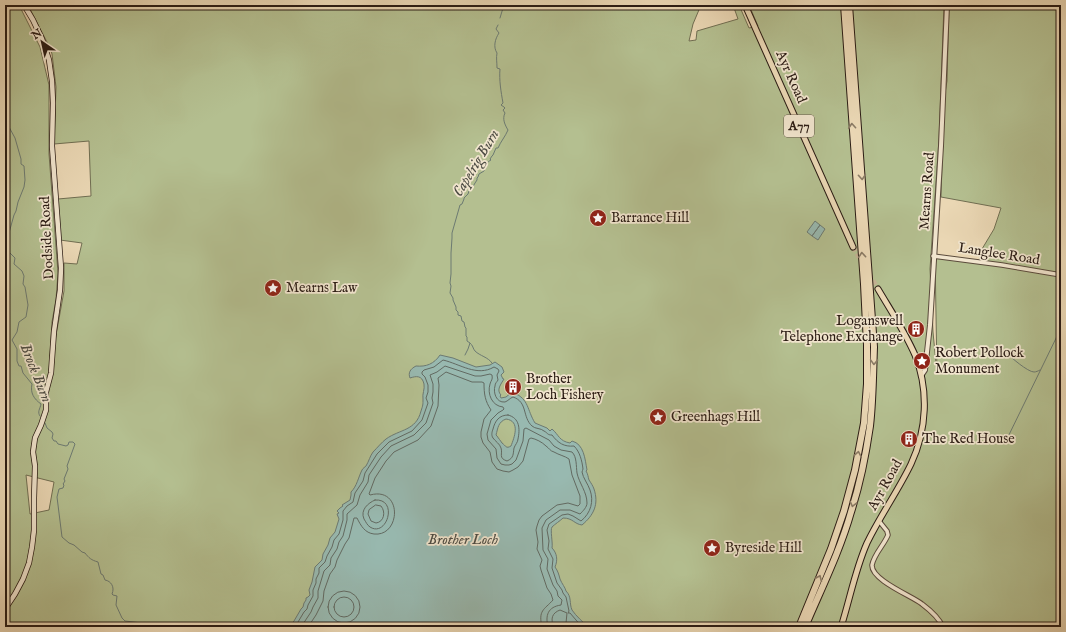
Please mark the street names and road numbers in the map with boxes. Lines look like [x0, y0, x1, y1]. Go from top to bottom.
street label: Ayr Road [771, 47, 811, 107]
road number: A77 [784, 115, 814, 137]
street label: Mearns Road [915, 151, 939, 230]
street label: Dodside Road [36, 195, 58, 280]
street label: Langlee Road [957, 239, 1042, 269]
street label: Ayr Road [863, 456, 907, 515]

